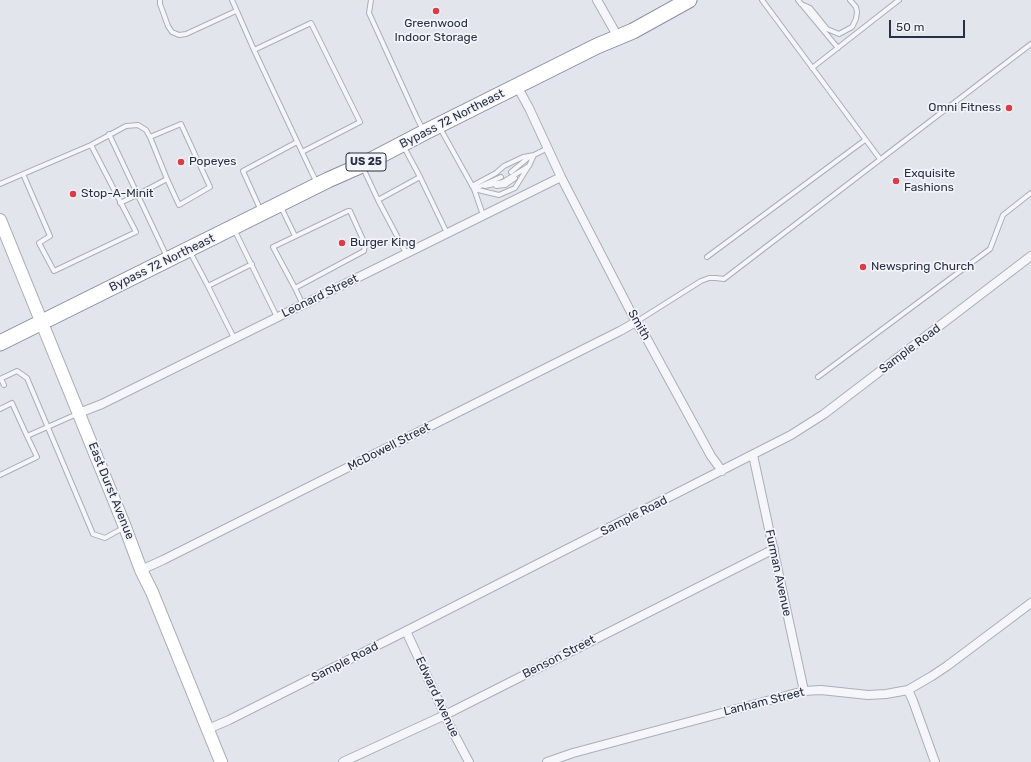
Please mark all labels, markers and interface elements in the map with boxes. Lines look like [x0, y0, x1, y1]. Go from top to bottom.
marker: Greenwood Indoor Storage [431, 6, 441, 16]
scale bar [891, 12, 967, 38]
place label: Greenwood Indoor Storage [395, 17, 477, 45]
text: 50 m [896, 20, 924, 34]
street label: Bypass 72 Northeast [397, 86, 507, 152]
place label: Omni Fitness [928, 101, 1001, 115]
marker: Omni Fitness [1004, 103, 1014, 113]
road number: US 25 [346, 153, 386, 171]
place label: Popeyes [189, 155, 236, 169]
marker: Popeyes [176, 157, 186, 167]
place label: Exquisite Fashions [904, 167, 955, 195]
marker: Exquisite Fashions [891, 176, 901, 186]
place label: Stop-A-Minit [81, 187, 154, 201]
marker: Stop-A-Minit [68, 189, 78, 199]
street label: Bypass 72 Northeast [107, 231, 217, 295]
place label: Burger King [350, 236, 416, 250]
marker: Burger King [337, 238, 347, 248]
place label: Newspring Church [871, 260, 974, 274]
marker: Newspring Church [858, 262, 868, 272]
street label: Leonard Street [279, 271, 361, 321]
street label: Smith [625, 307, 653, 343]
street label: Sample Road [877, 321, 943, 377]
street label: McDowell Street [345, 420, 433, 474]
street label: East Durst Avenue [85, 440, 137, 542]
street label: Sample Road [598, 493, 670, 539]
street label: Furman Avenue [762, 528, 794, 618]
street label: Benson Street [520, 632, 598, 682]
street label: Sample Road [309, 639, 381, 685]
street label: Edward Avenue [412, 655, 462, 739]
street label: Lanham Street [722, 685, 806, 719]

